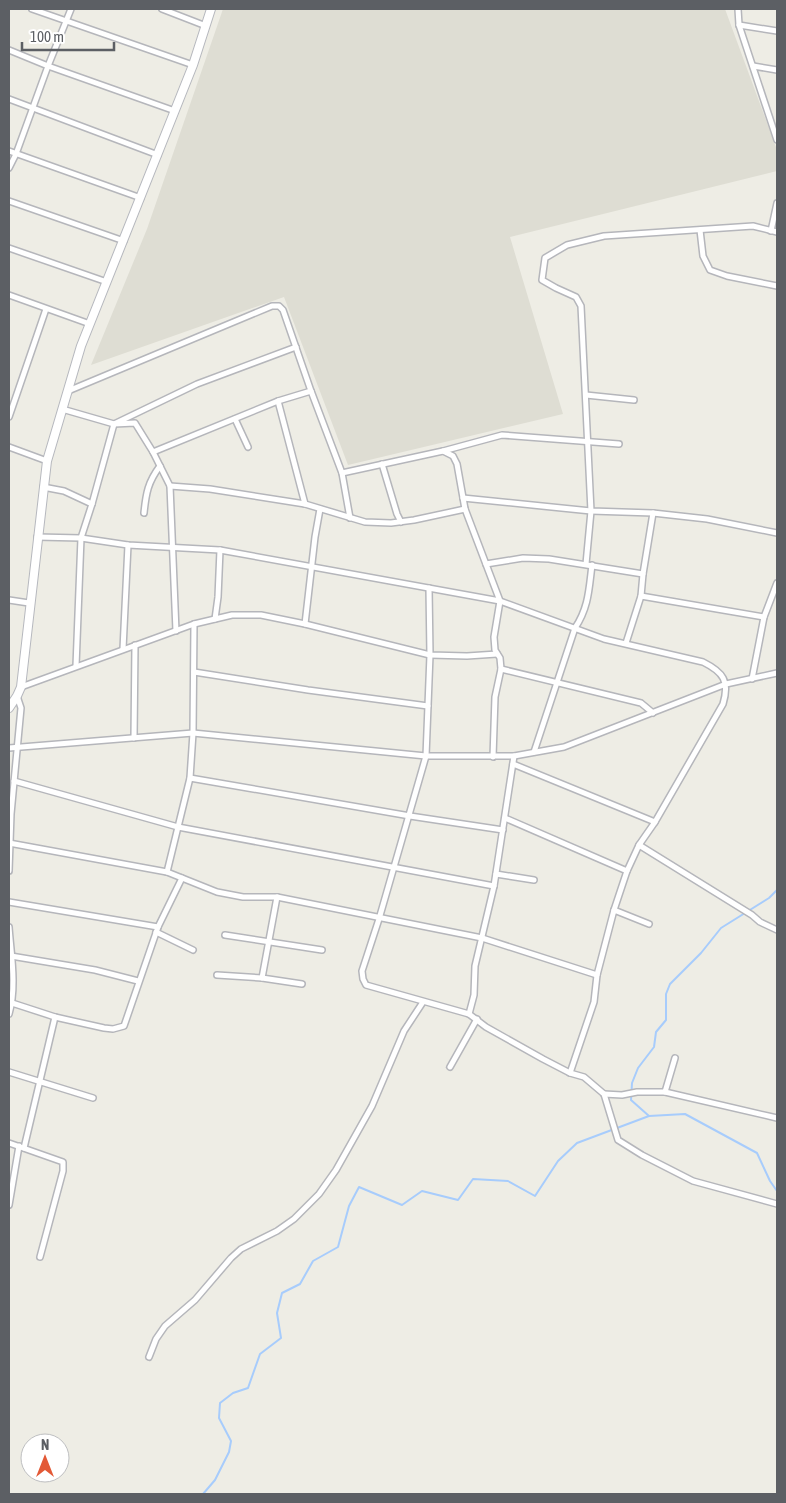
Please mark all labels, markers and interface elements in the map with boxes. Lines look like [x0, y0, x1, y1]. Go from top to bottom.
scale bar [22, 20, 115, 52]
text: 100 m [30, 28, 64, 45]
north arrow [20, 1433, 70, 1483]
text: N [41, 1437, 49, 1453]

